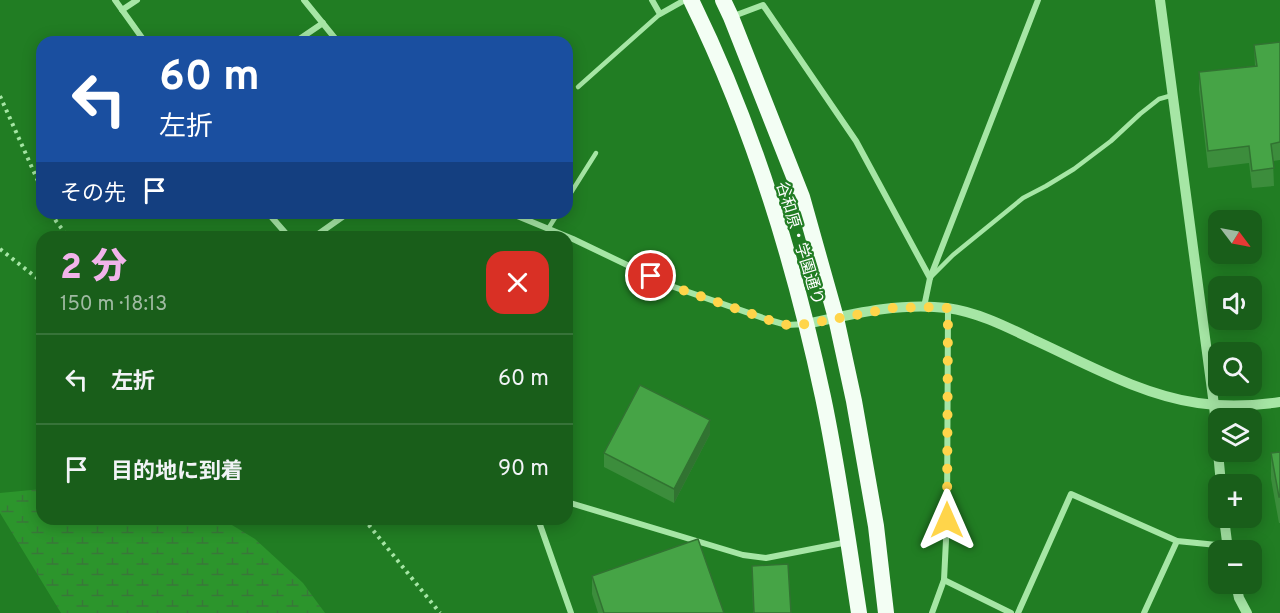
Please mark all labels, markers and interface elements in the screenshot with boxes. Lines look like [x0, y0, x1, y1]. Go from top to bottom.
text: 60 m [159, 52, 260, 105]
icon: left [60, 60, 138, 138]
text: 左折 [159, 111, 213, 145]
icon: arrive [138, 174, 171, 207]
street label: 谷和原・学園通り [771, 179, 827, 308]
text: その先 [60, 181, 126, 208]
north arrow [1208, 210, 1262, 264]
map controls [1208, 210, 1262, 594]
text: 2 分 [60, 246, 127, 292]
pin [625, 250, 676, 301]
button: close [486, 251, 549, 314]
icon: arrive [634, 259, 667, 292]
button: sound [1208, 276, 1262, 330]
text: 150 m · 18:13 [60, 292, 167, 318]
button: search [1208, 342, 1262, 396]
icon: left [60, 363, 93, 396]
text: 60 m [498, 366, 549, 393]
text: 左折 [111, 369, 155, 396]
button: layers [1208, 408, 1262, 462]
icon: arrive [60, 453, 93, 486]
text: 90 m [498, 456, 549, 483]
text: 目的地に到着 [111, 459, 243, 486]
button: + [1208, 474, 1262, 528]
position arrow [915, 488, 979, 552]
button: − [1208, 540, 1262, 594]

